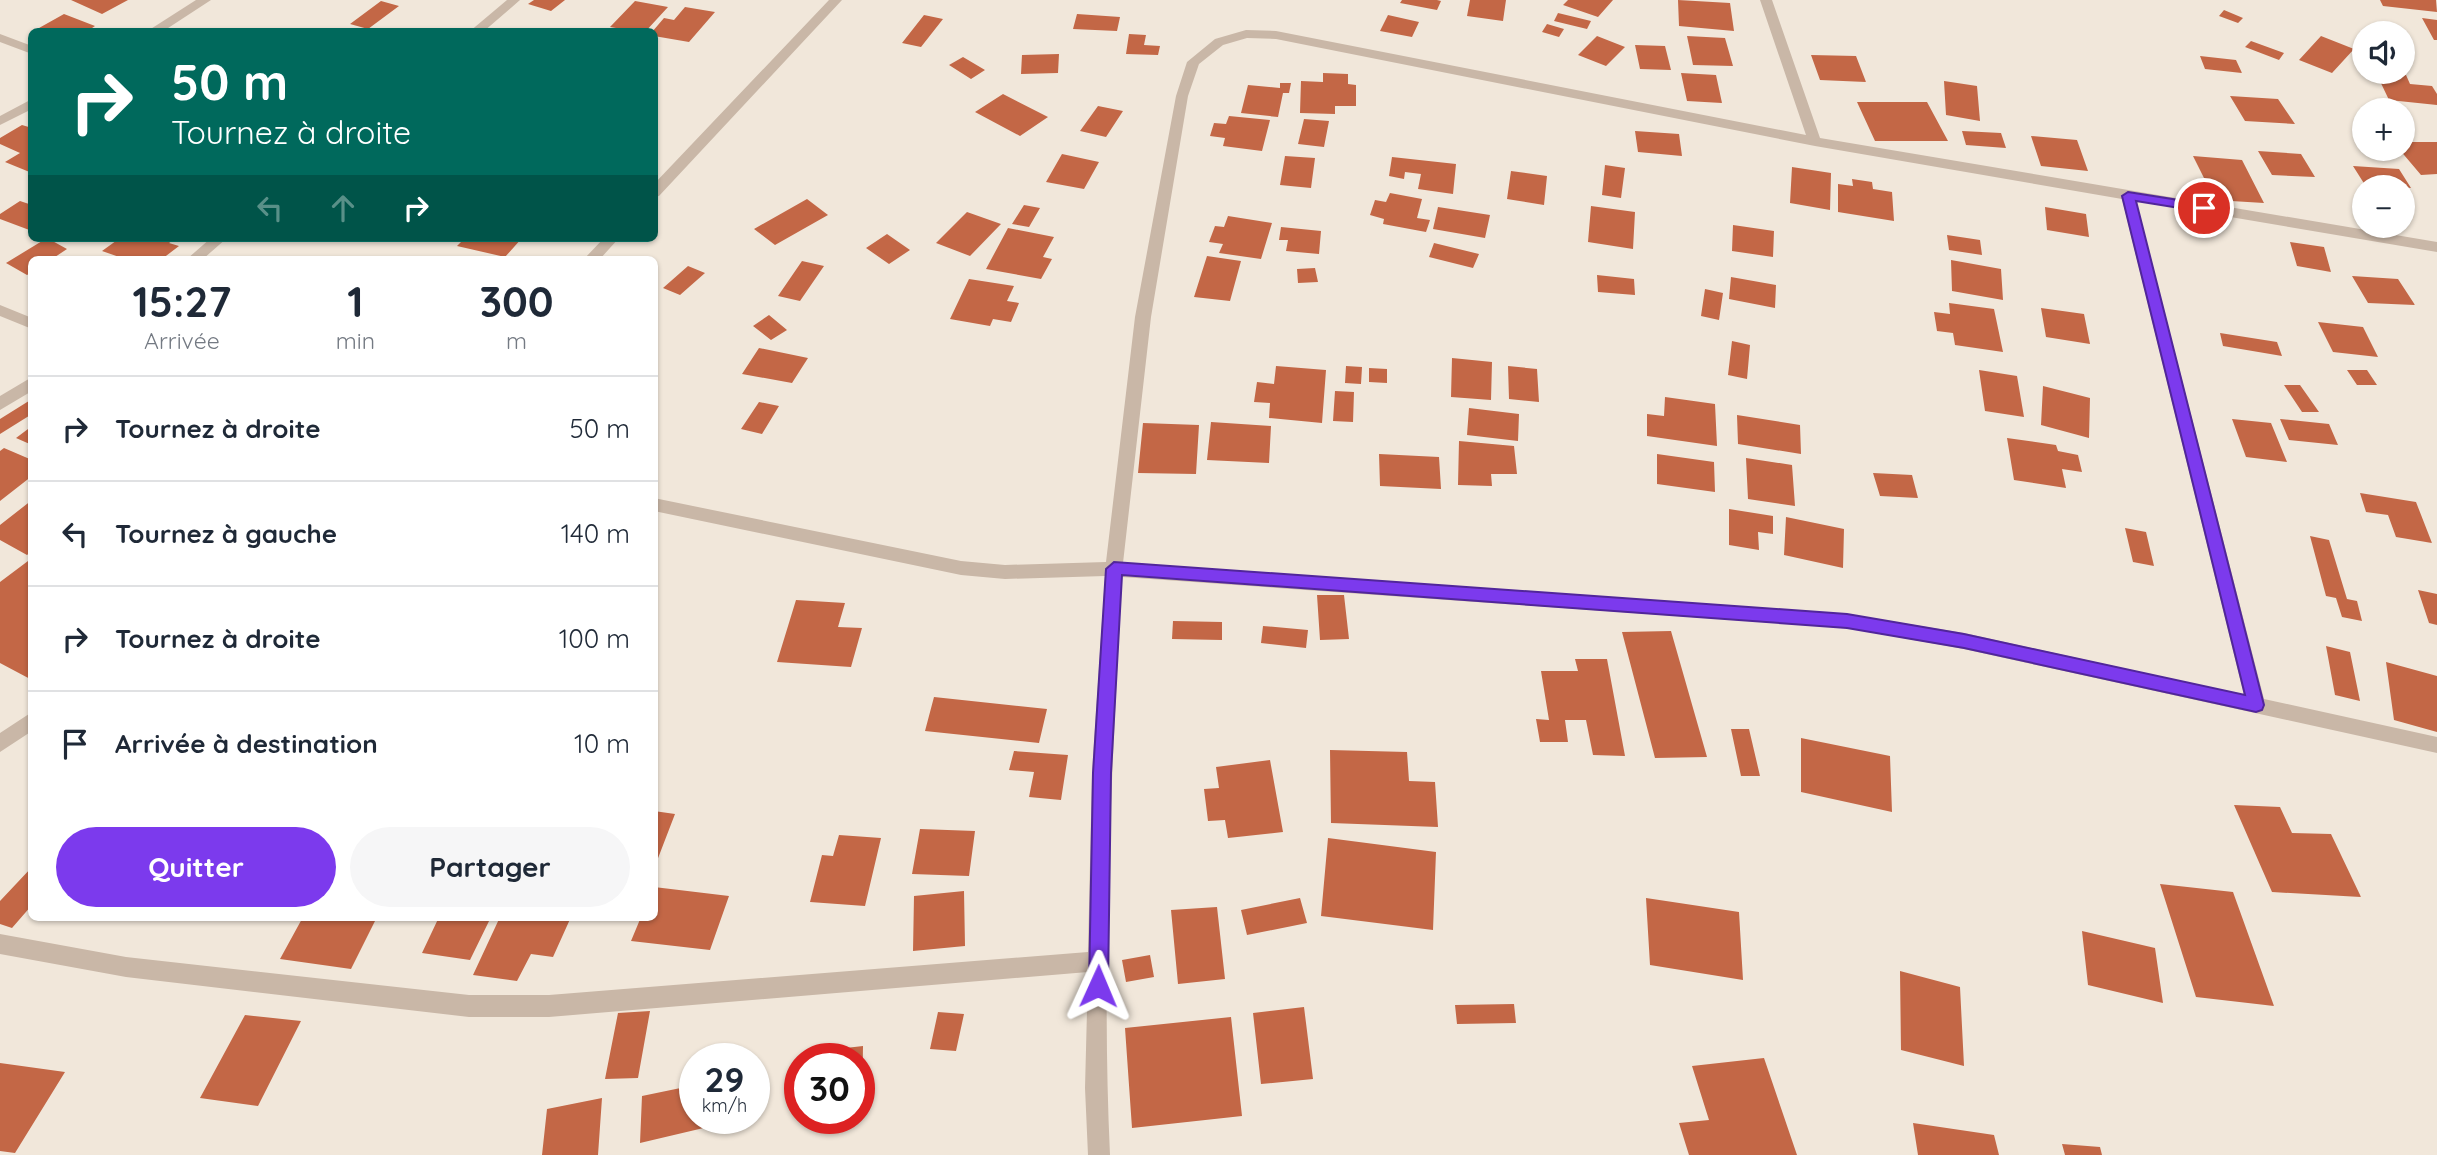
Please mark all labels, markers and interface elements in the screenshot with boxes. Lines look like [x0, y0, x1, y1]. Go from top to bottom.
map controls [2352, 21, 2415, 238]
button: sound [2352, 21, 2415, 84]
text: 50 m [171, 51, 288, 112]
icon: right [56, 56, 147, 147]
button: + [2352, 98, 2415, 161]
text: Tournez à droite [171, 112, 411, 152]
button: − [2352, 175, 2415, 238]
pin [2174, 178, 2234, 238]
icon: left [251, 189, 289, 227]
icon: ahead [324, 189, 362, 227]
icon: right [397, 189, 435, 227]
icon: arrive [2185, 189, 2223, 227]
text: 15:27 [132, 275, 231, 328]
text: 1 [347, 275, 364, 328]
text: 300 [479, 275, 554, 328]
text: Arrivée [144, 326, 220, 355]
text: min [336, 326, 375, 355]
text: m [506, 326, 527, 355]
icon: right [56, 410, 94, 448]
text: Tournez à droite [115, 412, 320, 445]
text: 50 m [570, 412, 630, 445]
icon: left [56, 515, 94, 553]
text: Tournez à gauche [115, 517, 337, 550]
text: 140 m [561, 517, 630, 550]
icon: right [56, 620, 94, 658]
text: Tournez à droite [115, 622, 320, 655]
text: 100 m [559, 622, 630, 655]
icon: arrive [56, 725, 94, 763]
text: Arrivée à destination [115, 727, 378, 760]
text: 10 m [574, 727, 630, 760]
button: Quitter [56, 827, 336, 907]
button: Partager [350, 827, 630, 907]
position arrow [1061, 949, 1135, 1023]
speed limit sign: 30 [784, 1043, 875, 1134]
text: 29 [705, 1057, 744, 1101]
text: km/h [702, 1094, 747, 1117]

